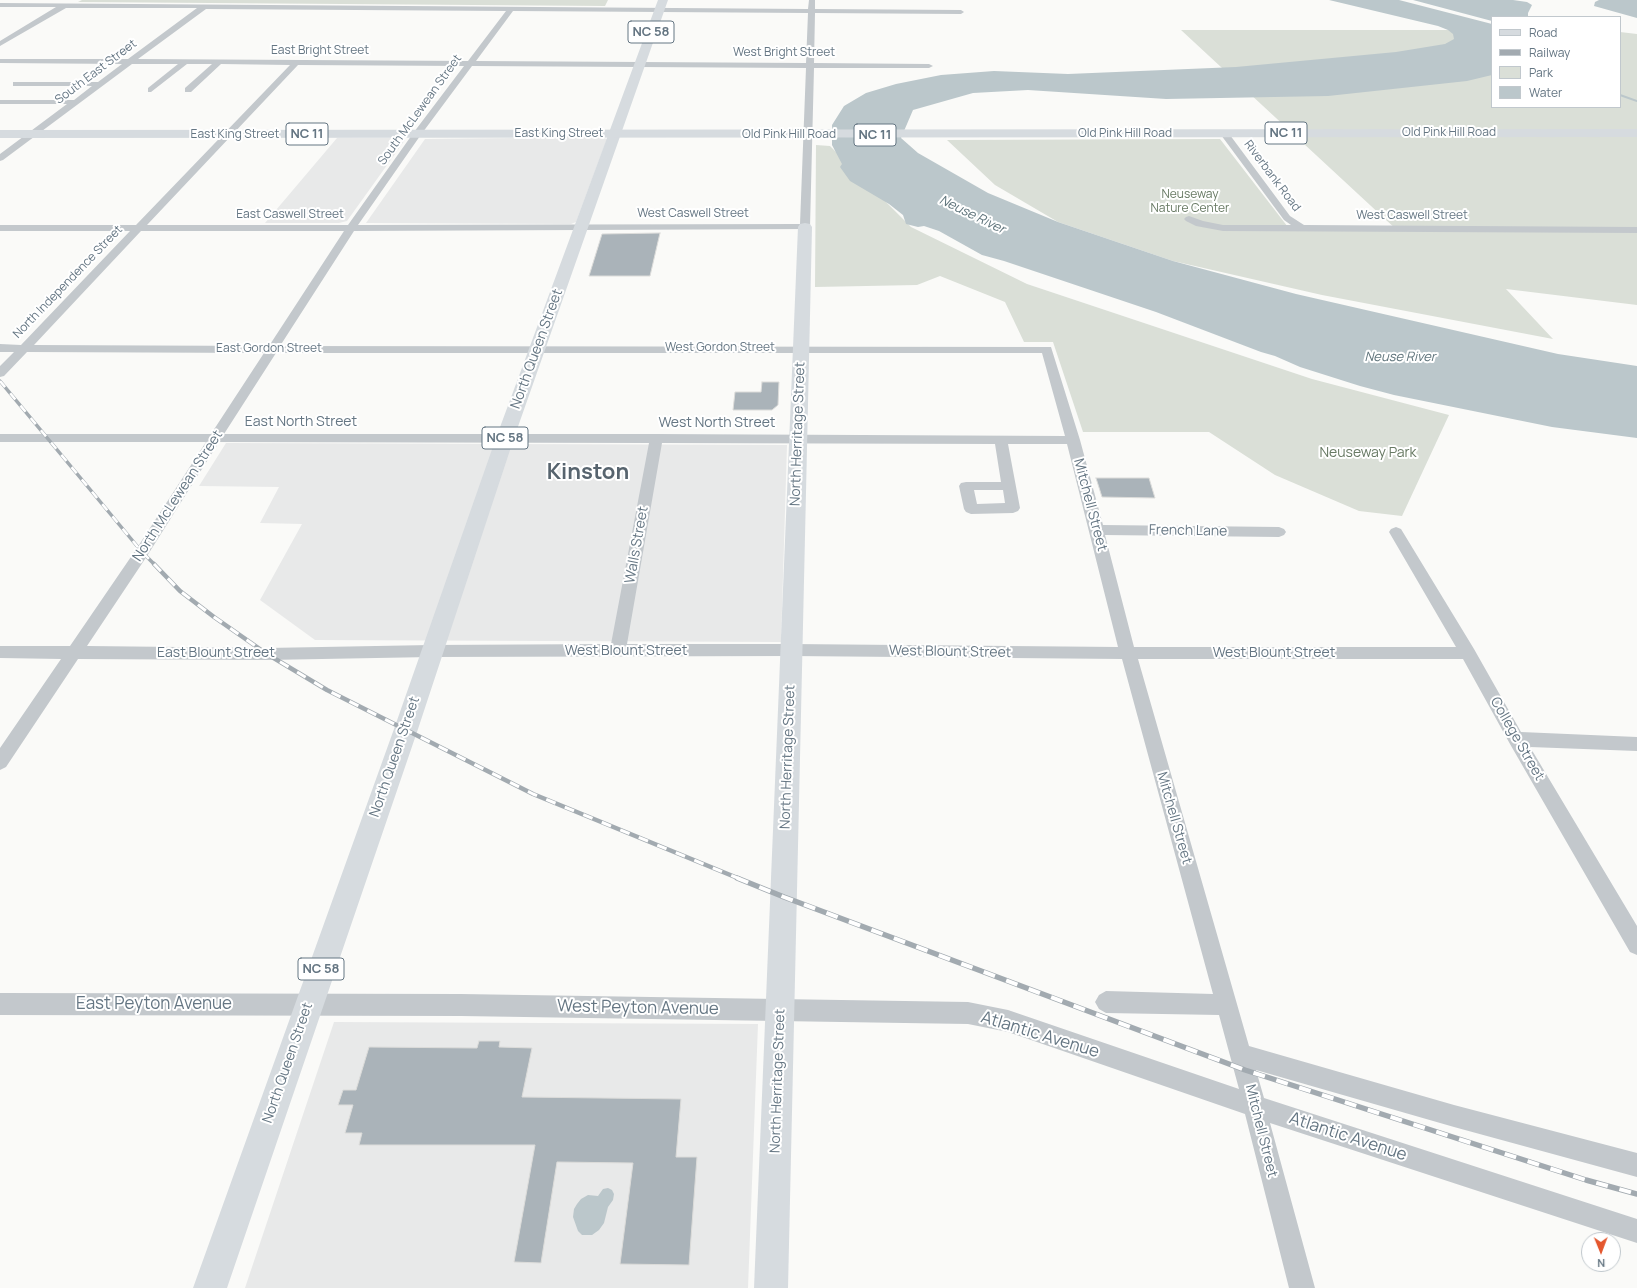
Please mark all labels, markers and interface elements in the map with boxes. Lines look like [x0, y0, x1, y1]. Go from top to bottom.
legend [1491, 16, 1621, 108]
road number: NC 58 [628, 21, 674, 43]
text: Road [1529, 24, 1557, 41]
street label: South East Street [52, 37, 140, 107]
street label: East Bright Street [271, 44, 369, 58]
text: Railway [1529, 44, 1570, 61]
street label: West Bright Street [733, 46, 835, 60]
street label: South McLewean Street [375, 52, 465, 168]
text: Park [1529, 64, 1553, 81]
text: Water [1529, 84, 1562, 101]
road number: NC 11 [1265, 122, 1307, 144]
road number: NC 11 [286, 123, 328, 145]
road number: NC 11 [854, 124, 896, 146]
street label: Old Pink Hill Road [1402, 126, 1496, 140]
street label: East King Street [515, 127, 603, 141]
street label: Old Pink Hill Road [1078, 127, 1172, 141]
street label: East King Street [191, 128, 279, 142]
street label: Old Pink Hill Road [742, 128, 836, 142]
street label: Riverbank Road [1241, 138, 1303, 214]
park label: Neuseway Nature Center [1151, 188, 1229, 216]
water label: Neuse River [937, 192, 1007, 238]
street label: West Caswell Street [637, 207, 749, 221]
street label: East Caswell Street [236, 208, 344, 222]
street label: West Caswell Street [1356, 209, 1468, 223]
street label: North Independence Street [10, 223, 126, 341]
street label: North Queen Street [507, 287, 567, 411]
street label: West Gordon Street [665, 341, 775, 355]
street label: East Gordon Street [216, 342, 322, 356]
water label: Neuse River [1364, 349, 1436, 365]
street label: North Herritage Street [787, 361, 809, 507]
street label: East North Street [245, 414, 357, 430]
street label: West North Street [659, 415, 775, 431]
street label: North McLewean Street [129, 427, 227, 565]
road number: NC 58 [482, 427, 528, 449]
park label: Neuseway Park [1319, 445, 1417, 461]
street label: Mitchell Street [1070, 457, 1110, 553]
district label: Kinston [547, 460, 629, 486]
street label: Walls Street [622, 505, 652, 585]
street label: French Lane [1149, 522, 1227, 540]
street label: West Blount Street [565, 643, 687, 659]
street label: West Blount Street [889, 643, 1011, 661]
street label: East Blount Street [157, 645, 275, 661]
street label: West Blount Street [1213, 645, 1335, 661]
street label: North Herritage Street [777, 684, 799, 830]
street label: North Queen Street [366, 694, 424, 820]
street label: College Street [1486, 694, 1548, 784]
street label: Mitchell Street [1153, 770, 1195, 866]
road number: NC 58 [298, 958, 344, 980]
street label: East Peyton Avenue [76, 994, 232, 1014]
street label: West Peyton Avenue [557, 996, 719, 1020]
street label: North Queen Street [259, 1000, 317, 1126]
street label: Atlantic Avenue [978, 1007, 1102, 1063]
street label: North Herritage Street [767, 1008, 789, 1154]
street label: Mitchell Street [1241, 1083, 1281, 1179]
street label: Atlantic Avenue [1287, 1108, 1409, 1166]
north arrow [1581, 1232, 1621, 1272]
text: N [1597, 1256, 1605, 1271]

